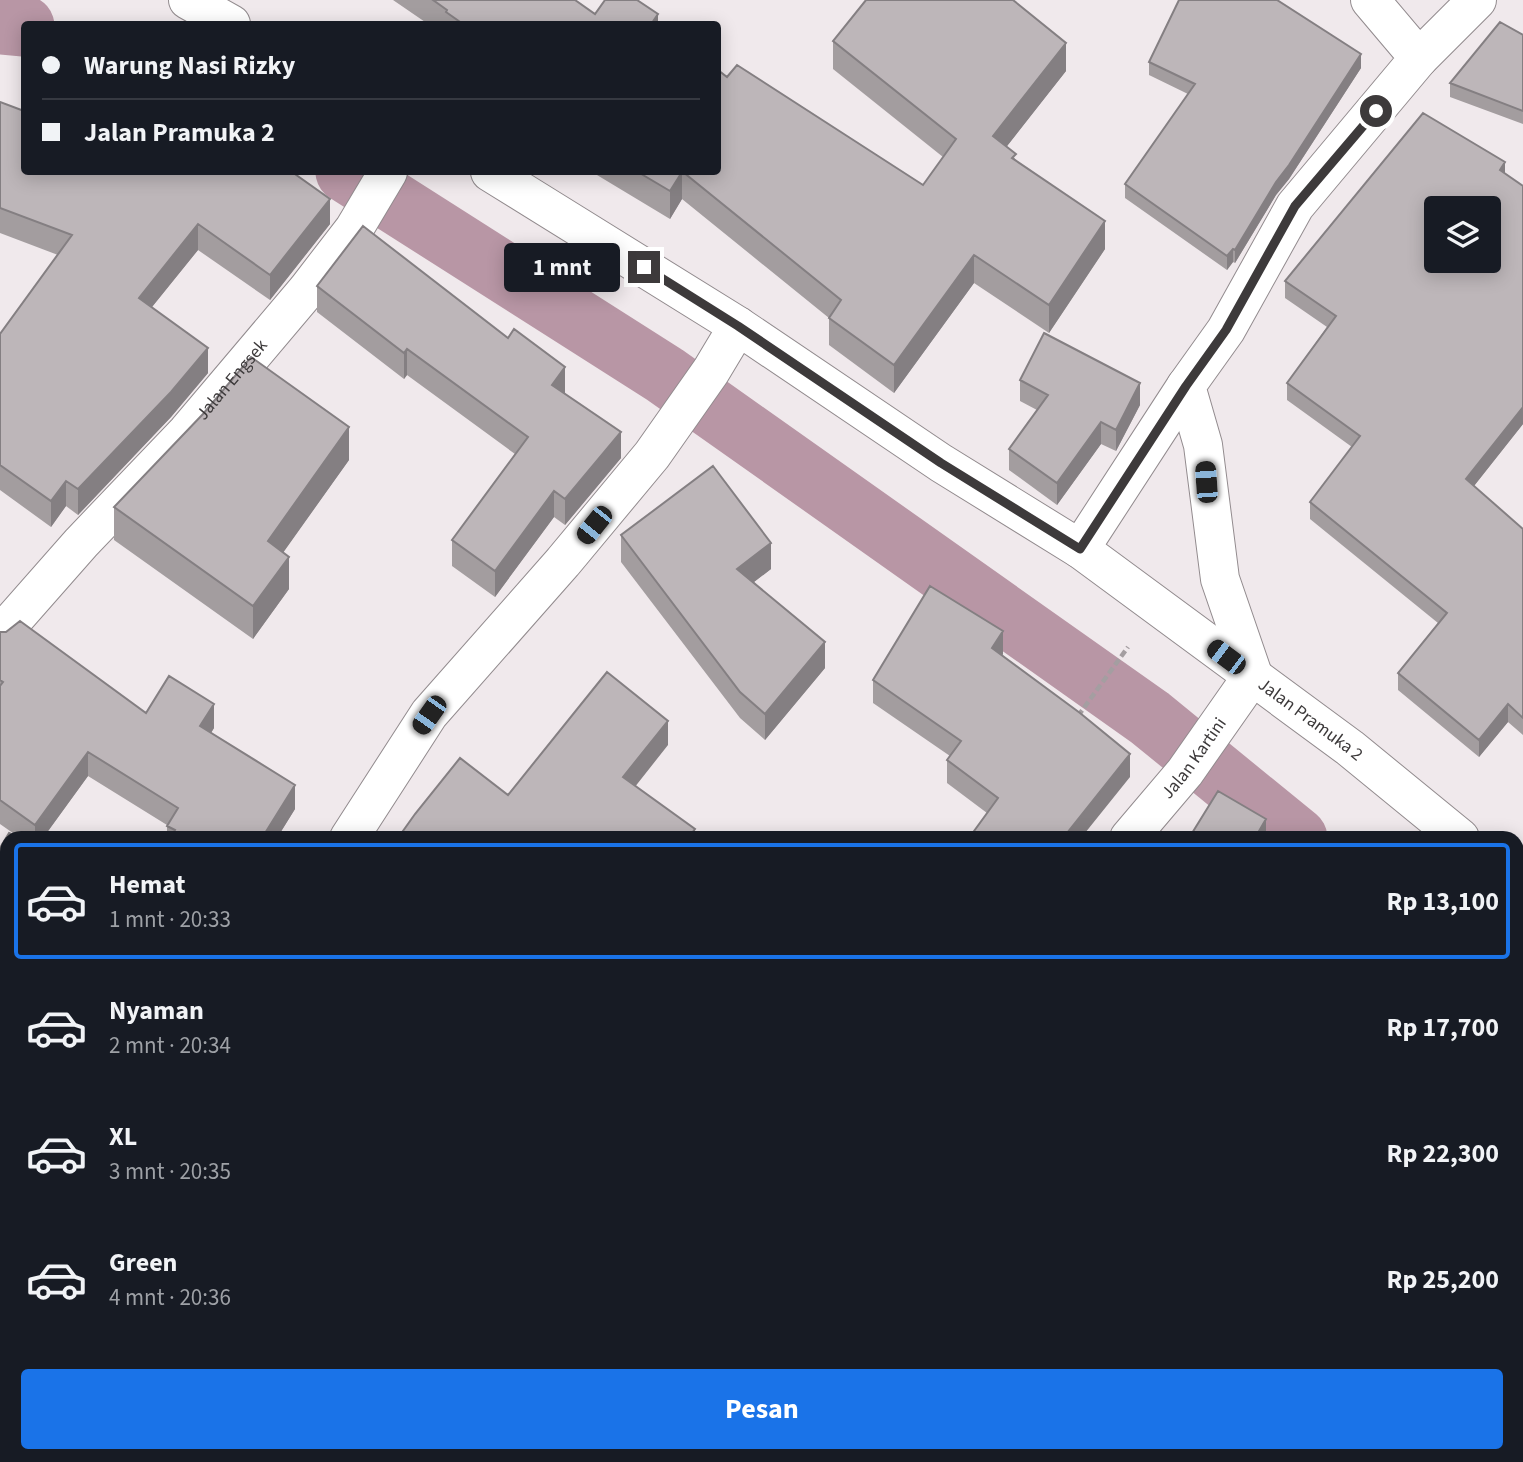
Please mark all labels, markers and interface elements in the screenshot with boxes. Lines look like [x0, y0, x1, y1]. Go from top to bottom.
text: Warung Nasi Rizky [84, 47, 295, 84]
route start [1360, 95, 1392, 127]
text: Jalan Pramuka 2 [84, 114, 275, 151]
map controls [1424, 196, 1501, 273]
button: layers [1424, 196, 1501, 273]
callout: 1 mnt [504, 243, 620, 292]
text: 1 mnt [533, 251, 591, 284]
route end [628, 251, 660, 283]
street label: Jalan Engsek [190, 334, 273, 425]
car [1195, 460, 1218, 504]
car [573, 502, 616, 548]
car [1203, 636, 1250, 678]
street label: Jalan Pramuka 2 [1253, 672, 1368, 767]
car [409, 692, 450, 738]
street label: Jalan Kartini [1156, 713, 1232, 804]
text: Hemat [109, 866, 185, 903]
icon: car [25, 870, 88, 933]
text: Rp 13,100 [1387, 883, 1499, 920]
text: 1 mnt · 20:33 [109, 903, 231, 936]
text: Nyaman [109, 992, 204, 1029]
icon: car [25, 996, 88, 1059]
text: Rp 17,700 [1387, 1009, 1499, 1046]
text: 2 mnt · 20:34 [109, 1029, 231, 1062]
text: XL [109, 1118, 137, 1155]
icon: car [25, 1122, 88, 1185]
text: Rp 22,300 [1387, 1135, 1499, 1172]
text: 3 mnt · 20:35 [109, 1155, 231, 1188]
text: Green [109, 1244, 177, 1281]
icon: car [25, 1248, 88, 1311]
text: Rp 25,200 [1387, 1261, 1499, 1298]
text: 4 mnt · 20:36 [109, 1281, 231, 1314]
button: Pesan [21, 1369, 1503, 1449]

